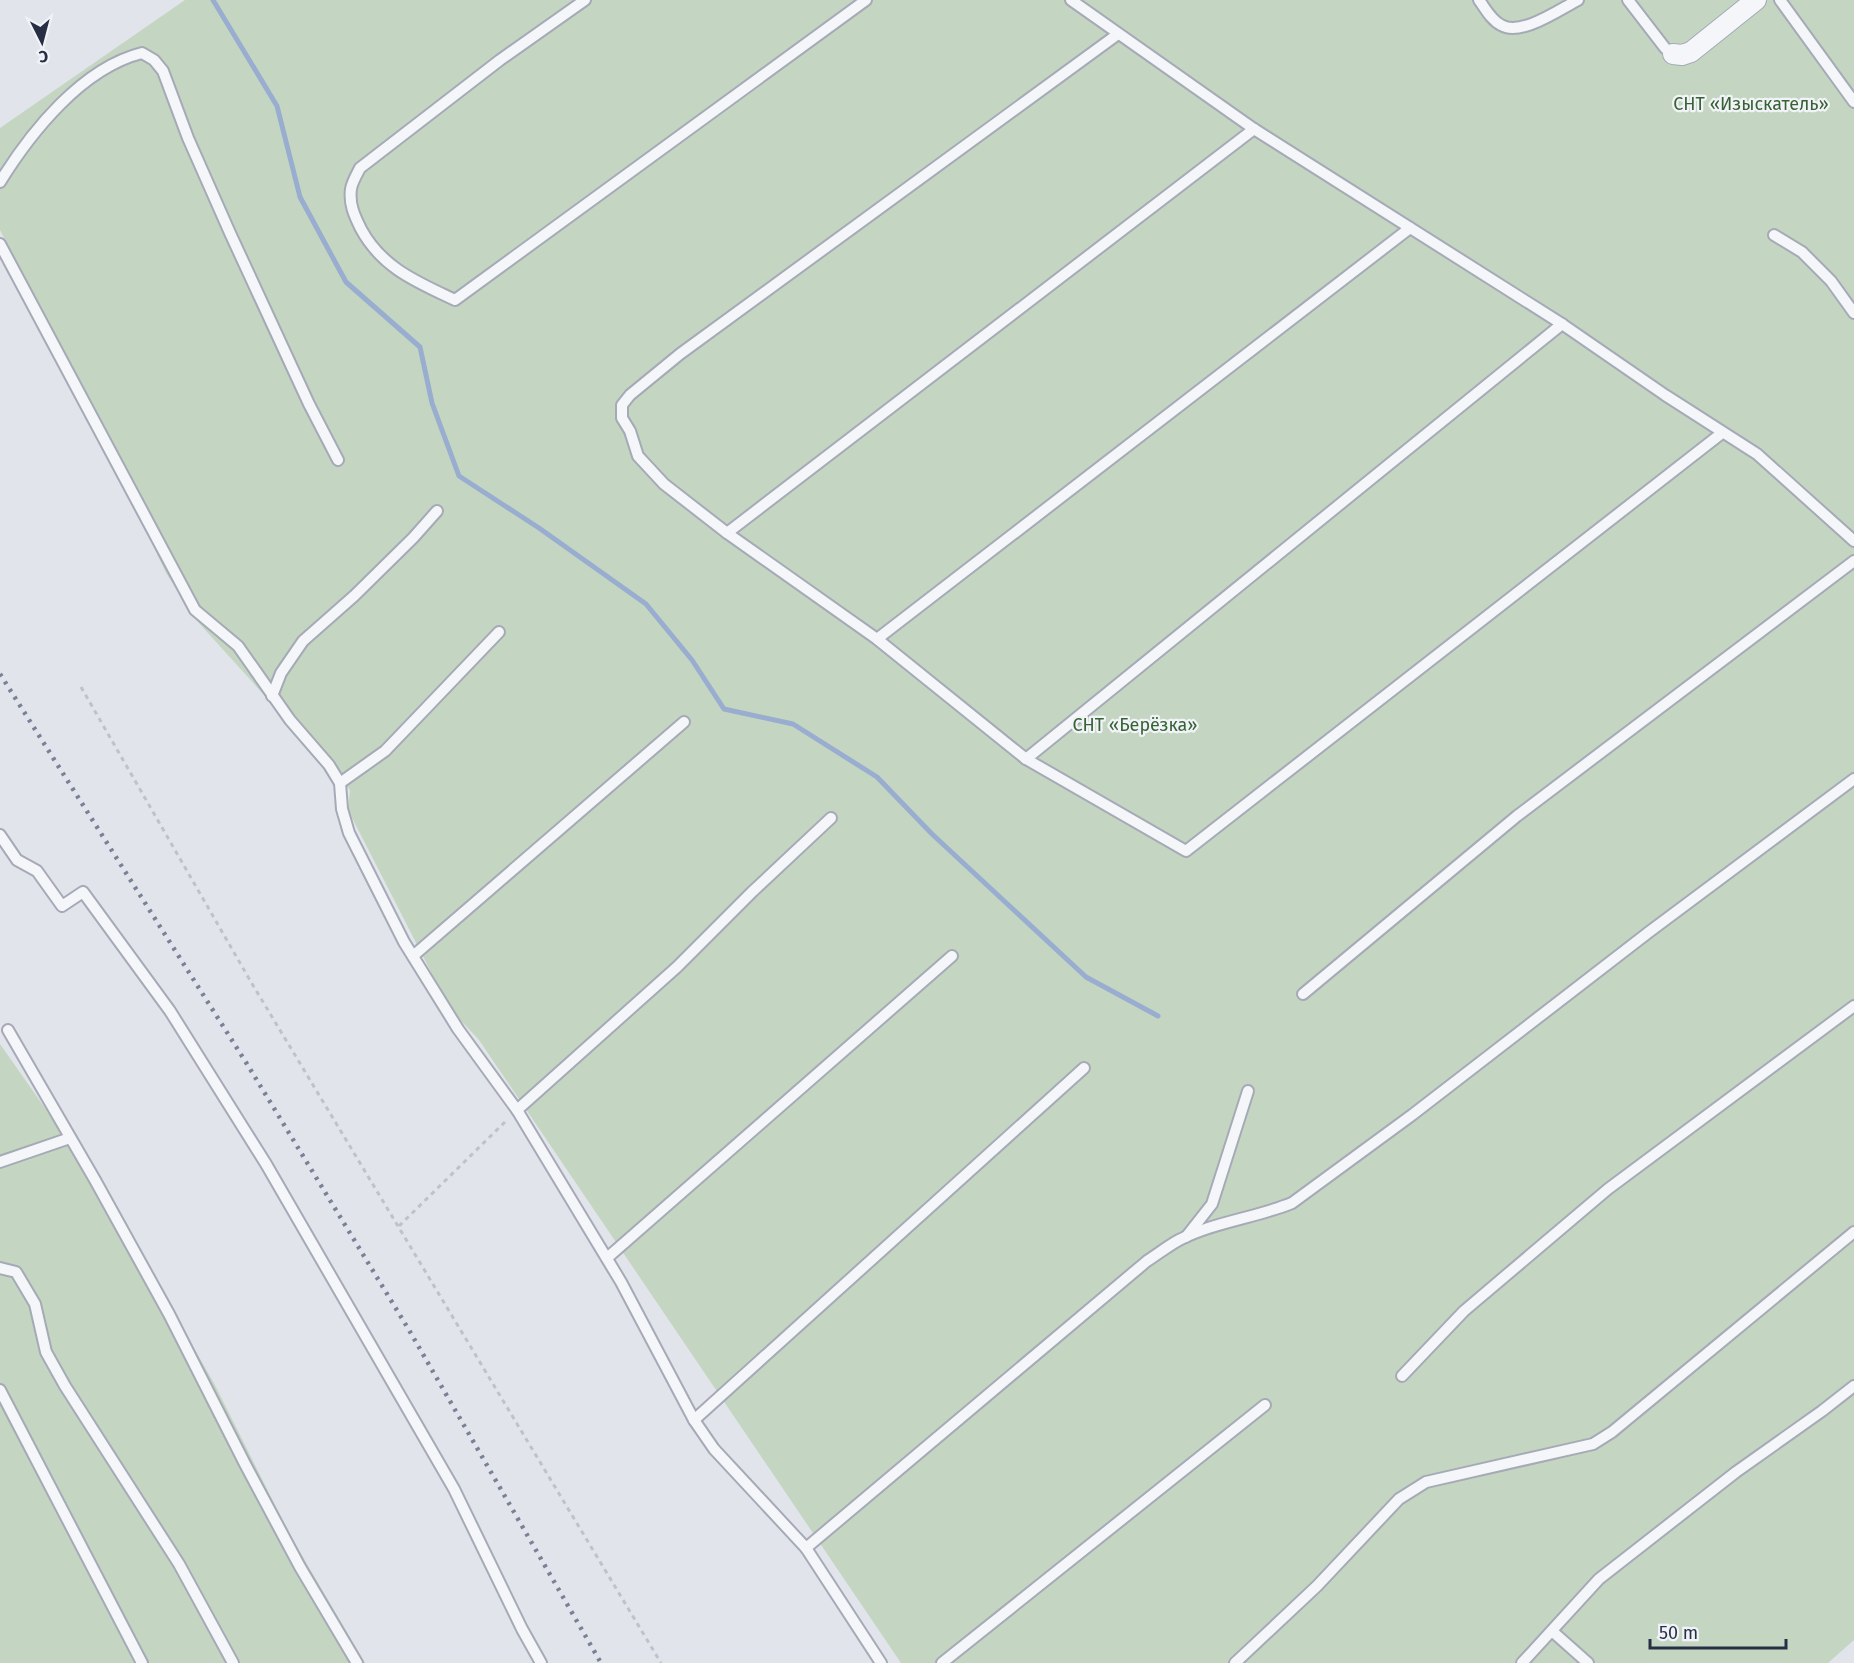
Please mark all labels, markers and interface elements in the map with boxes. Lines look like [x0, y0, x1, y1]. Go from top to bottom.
north arrow [12, 12, 72, 72]
text: С [37, 46, 49, 66]
park label: СНТ «Изыскатель» [1673, 93, 1829, 115]
park label: СНТ «Берёзка» [1072, 714, 1198, 736]
scale bar [1650, 1612, 1786, 1650]
text: 50 m [1659, 1622, 1698, 1644]

